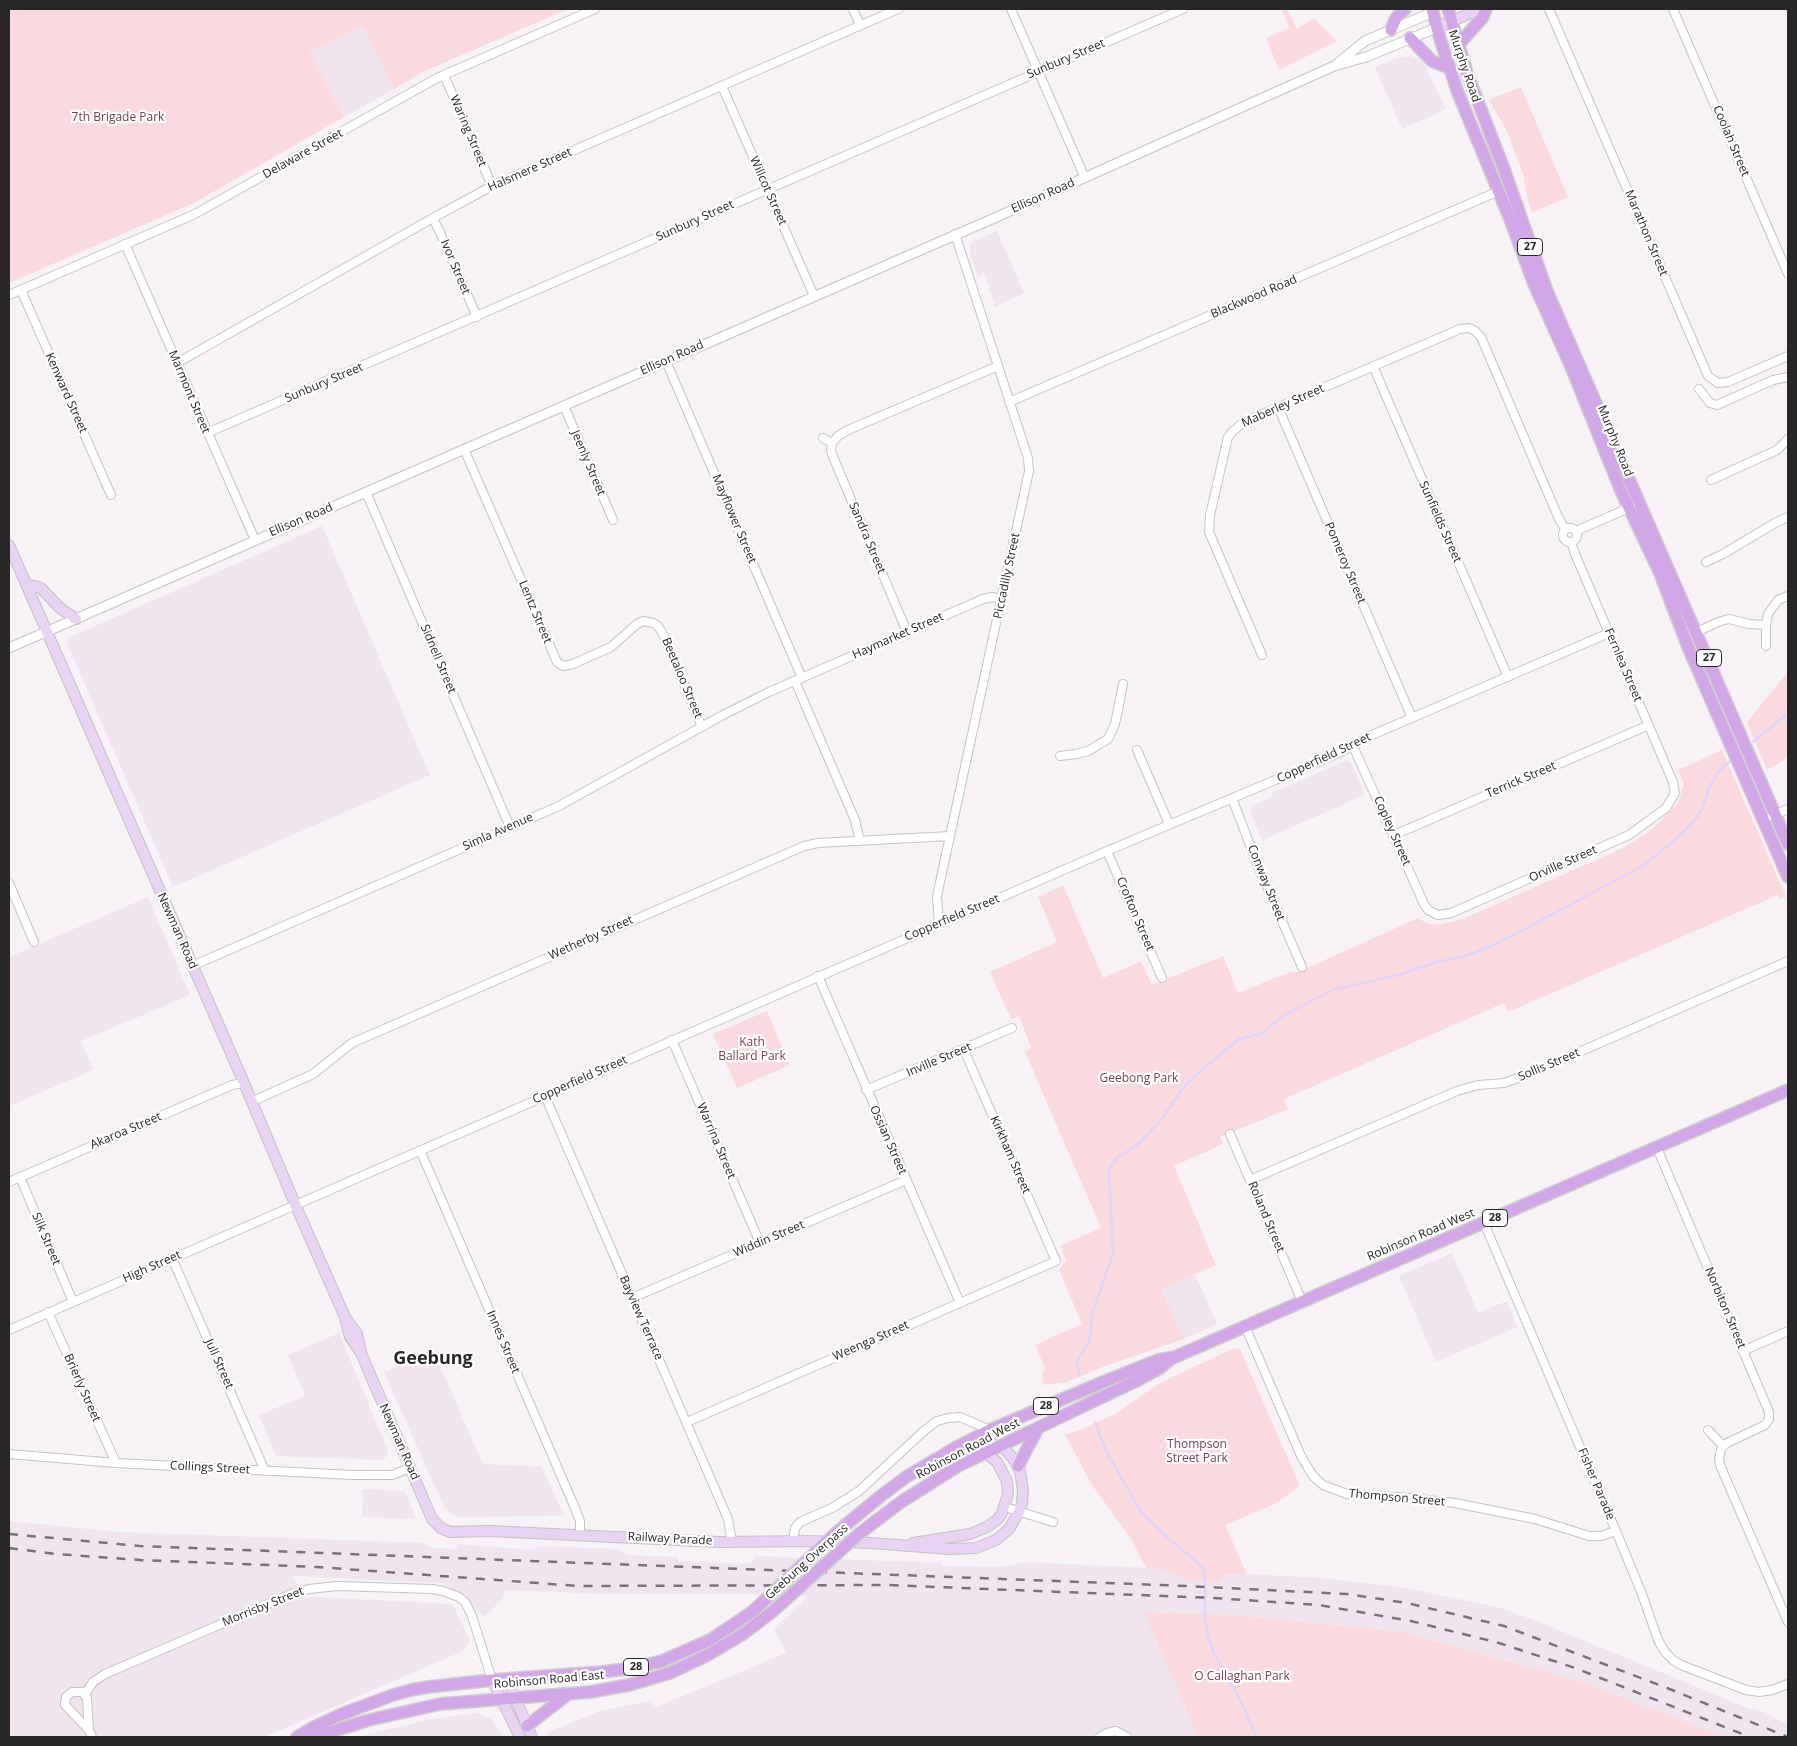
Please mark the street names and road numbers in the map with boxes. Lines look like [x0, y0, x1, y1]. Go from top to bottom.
street label: Murphy Road [1445, 28, 1483, 104]
street label: Sunbury Street [1025, 36, 1107, 82]
street label: Waring Street [446, 93, 490, 169]
street label: Coolah Street [1710, 103, 1752, 179]
street label: Delaware Street [260, 126, 346, 182]
street label: Halsmere Street [486, 145, 574, 195]
street label: Willcot Street [746, 154, 790, 228]
street label: Ellison Road [1009, 176, 1077, 216]
street label: Marathon Street [1621, 188, 1671, 278]
street label: Sunbury Street [654, 197, 736, 245]
street label: Ivor Street [437, 237, 473, 297]
road number: 27 [1518, 238, 1542, 256]
street label: Blackwood Road [1209, 272, 1299, 322]
street label: Ellison Road [638, 338, 706, 378]
street label: Marmont Street [165, 348, 213, 436]
street label: Kenward Street [42, 351, 90, 435]
street label: Sunbury Street [283, 360, 365, 406]
street label: Maberley Street [1239, 381, 1327, 431]
street label: Murphy Road [1594, 403, 1636, 479]
street label: Jeenly Street [568, 428, 608, 498]
street label: Mayflower Street [709, 472, 759, 566]
street label: Sunfields Street [1416, 479, 1464, 565]
street label: Ellison Road [267, 500, 335, 540]
street label: Sandra Street [845, 500, 889, 576]
street label: Pomeroy Street [1321, 520, 1369, 606]
street label: Piccadilly Street [991, 532, 1023, 620]
street label: Lentz Street [515, 578, 555, 646]
street label: Haymarket Street [850, 609, 946, 663]
street label: Sidnell Street [417, 622, 459, 696]
street label: Fernlea Street [1601, 626, 1645, 704]
street label: Beetaloo Street [659, 635, 705, 721]
road number: 27 [1696, 650, 1722, 666]
street label: Copperfield Street [1275, 730, 1373, 786]
street label: Terrick Street [1484, 759, 1558, 801]
street label: Copley Street [1370, 794, 1414, 868]
street label: Simla Avenue [461, 810, 535, 854]
street label: Conway Street [1244, 843, 1288, 923]
street label: Orville Street [1527, 843, 1599, 885]
street label: Crofton Street [1113, 875, 1157, 953]
street label: Newman Road [154, 891, 200, 971]
street label: Copperfield Street [902, 891, 1002, 945]
street label: Wetherby Street [546, 913, 636, 963]
street label: Inville Street [904, 1040, 974, 1080]
street label: Sollis Street [1516, 1046, 1582, 1084]
street label: Copperfield Street [531, 1053, 629, 1107]
street label: Warrina Street [693, 1101, 739, 1181]
street label: Ossian Street [866, 1103, 910, 1177]
street label: Akaroa Street [88, 1110, 164, 1152]
street label: Kirkham Street [986, 1114, 1034, 1196]
street label: Roland Street [1245, 1179, 1287, 1255]
street label: Robinson Road West [1365, 1206, 1477, 1264]
road number: 28 [1482, 1210, 1508, 1226]
street label: Silk Street [29, 1211, 63, 1267]
street label: Widdin Street [731, 1218, 807, 1260]
street label: High Street [121, 1248, 183, 1286]
street label: Norbiton Street [1701, 1265, 1749, 1351]
street label: Bayview Terrace [616, 1274, 666, 1362]
street label: Innes Street [483, 1308, 523, 1376]
street label: Weenga Street [831, 1318, 911, 1364]
street label: Jull Street [202, 1337, 236, 1391]
street label: Brierly Street [61, 1352, 103, 1424]
road number: 28 [1034, 1398, 1058, 1414]
street label: Newman Road [376, 1402, 422, 1482]
street label: Robinson Road West [914, 1416, 1022, 1482]
street label: Fisher Parade [1574, 1446, 1618, 1522]
street label: Collings Street [170, 1459, 250, 1477]
street label: Thompson Street [1348, 1487, 1446, 1509]
street label: Geebung Overpass [763, 1521, 851, 1603]
street label: Railway Parade [627, 1530, 713, 1548]
street label: Morrisby Street [220, 1584, 306, 1630]
road number: 28 [624, 1658, 648, 1675]
street label: Robinson Road East [493, 1668, 605, 1692]

